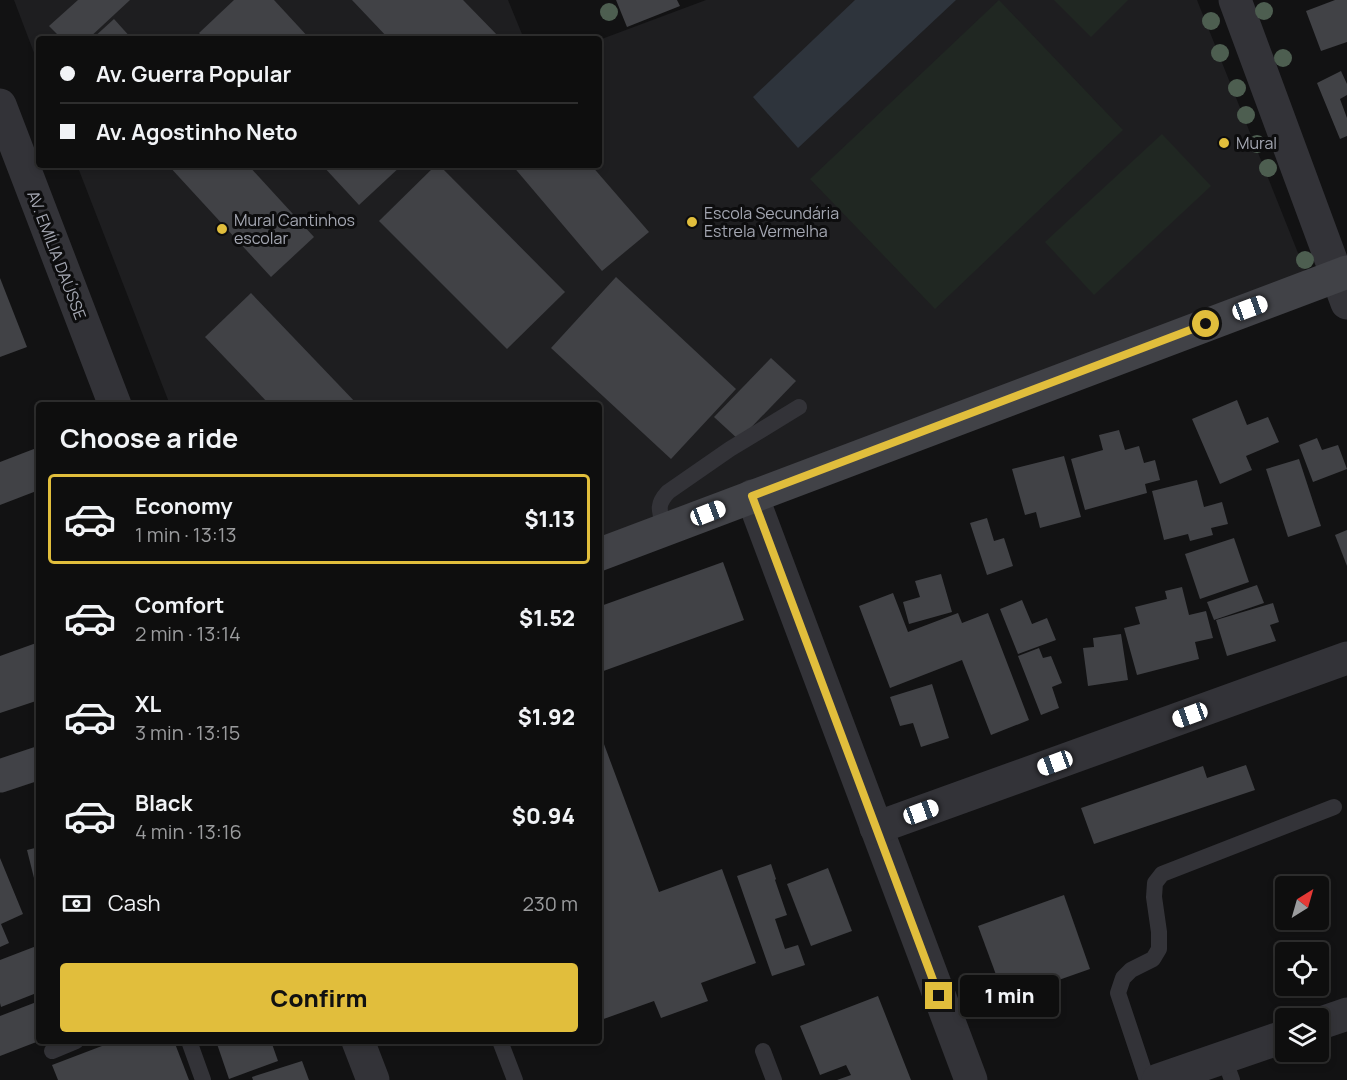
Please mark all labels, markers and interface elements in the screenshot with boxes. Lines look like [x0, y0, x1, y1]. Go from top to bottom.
text: Av. Guerra Popular [96, 59, 291, 89]
text: Av. Agostinho Neto [96, 117, 298, 147]
place label: Mural [1236, 132, 1277, 154]
marker: Mural [1217, 136, 1231, 150]
street label: AV. EMÍLIA DAÚSSE [22, 187, 92, 323]
place label: Escola Secundária Estrela Vermelha [704, 202, 839, 242]
place label: Mural Cantinhos escolar [234, 209, 355, 249]
marker: Escola Secundária Estrela Vermelha [685, 215, 699, 229]
marker: Mural Cantinhos escolar [215, 222, 229, 236]
car [1230, 293, 1270, 323]
route start [1192, 310, 1219, 337]
text: Choose a ride [60, 419, 238, 456]
text: Economy [135, 491, 233, 521]
icon: car [63, 492, 117, 546]
car [688, 498, 728, 528]
text: $1.13 [524, 504, 575, 534]
text: 1 min · 13:13 [135, 521, 237, 548]
text: Comfort [135, 590, 224, 620]
icon: car [63, 591, 117, 645]
text: $1.52 [519, 603, 575, 633]
text: 2 min · 13:14 [135, 620, 241, 647]
text: XL [135, 689, 161, 719]
icon: car [63, 690, 117, 744]
car [1170, 700, 1210, 730]
text: $1.92 [518, 702, 575, 732]
text: 3 min · 13:15 [135, 719, 240, 746]
car [1035, 748, 1075, 778]
text: Black [135, 788, 192, 818]
icon: car [63, 789, 117, 843]
car [901, 797, 941, 827]
text: $0.94 [512, 801, 575, 831]
text: 4 min · 13:16 [135, 818, 242, 845]
north arrow [1275, 876, 1329, 930]
map controls [1275, 876, 1329, 1062]
icon: cash [60, 887, 93, 920]
text: Cash [108, 888, 161, 918]
text: 230 m [522, 890, 578, 917]
button: locate [1275, 942, 1329, 996]
button: Confirm [60, 963, 578, 1032]
callout: 1 min [960, 975, 1059, 1017]
route end [925, 982, 952, 1009]
text: 1 min [984, 982, 1035, 1009]
button: layers [1275, 1008, 1329, 1062]

